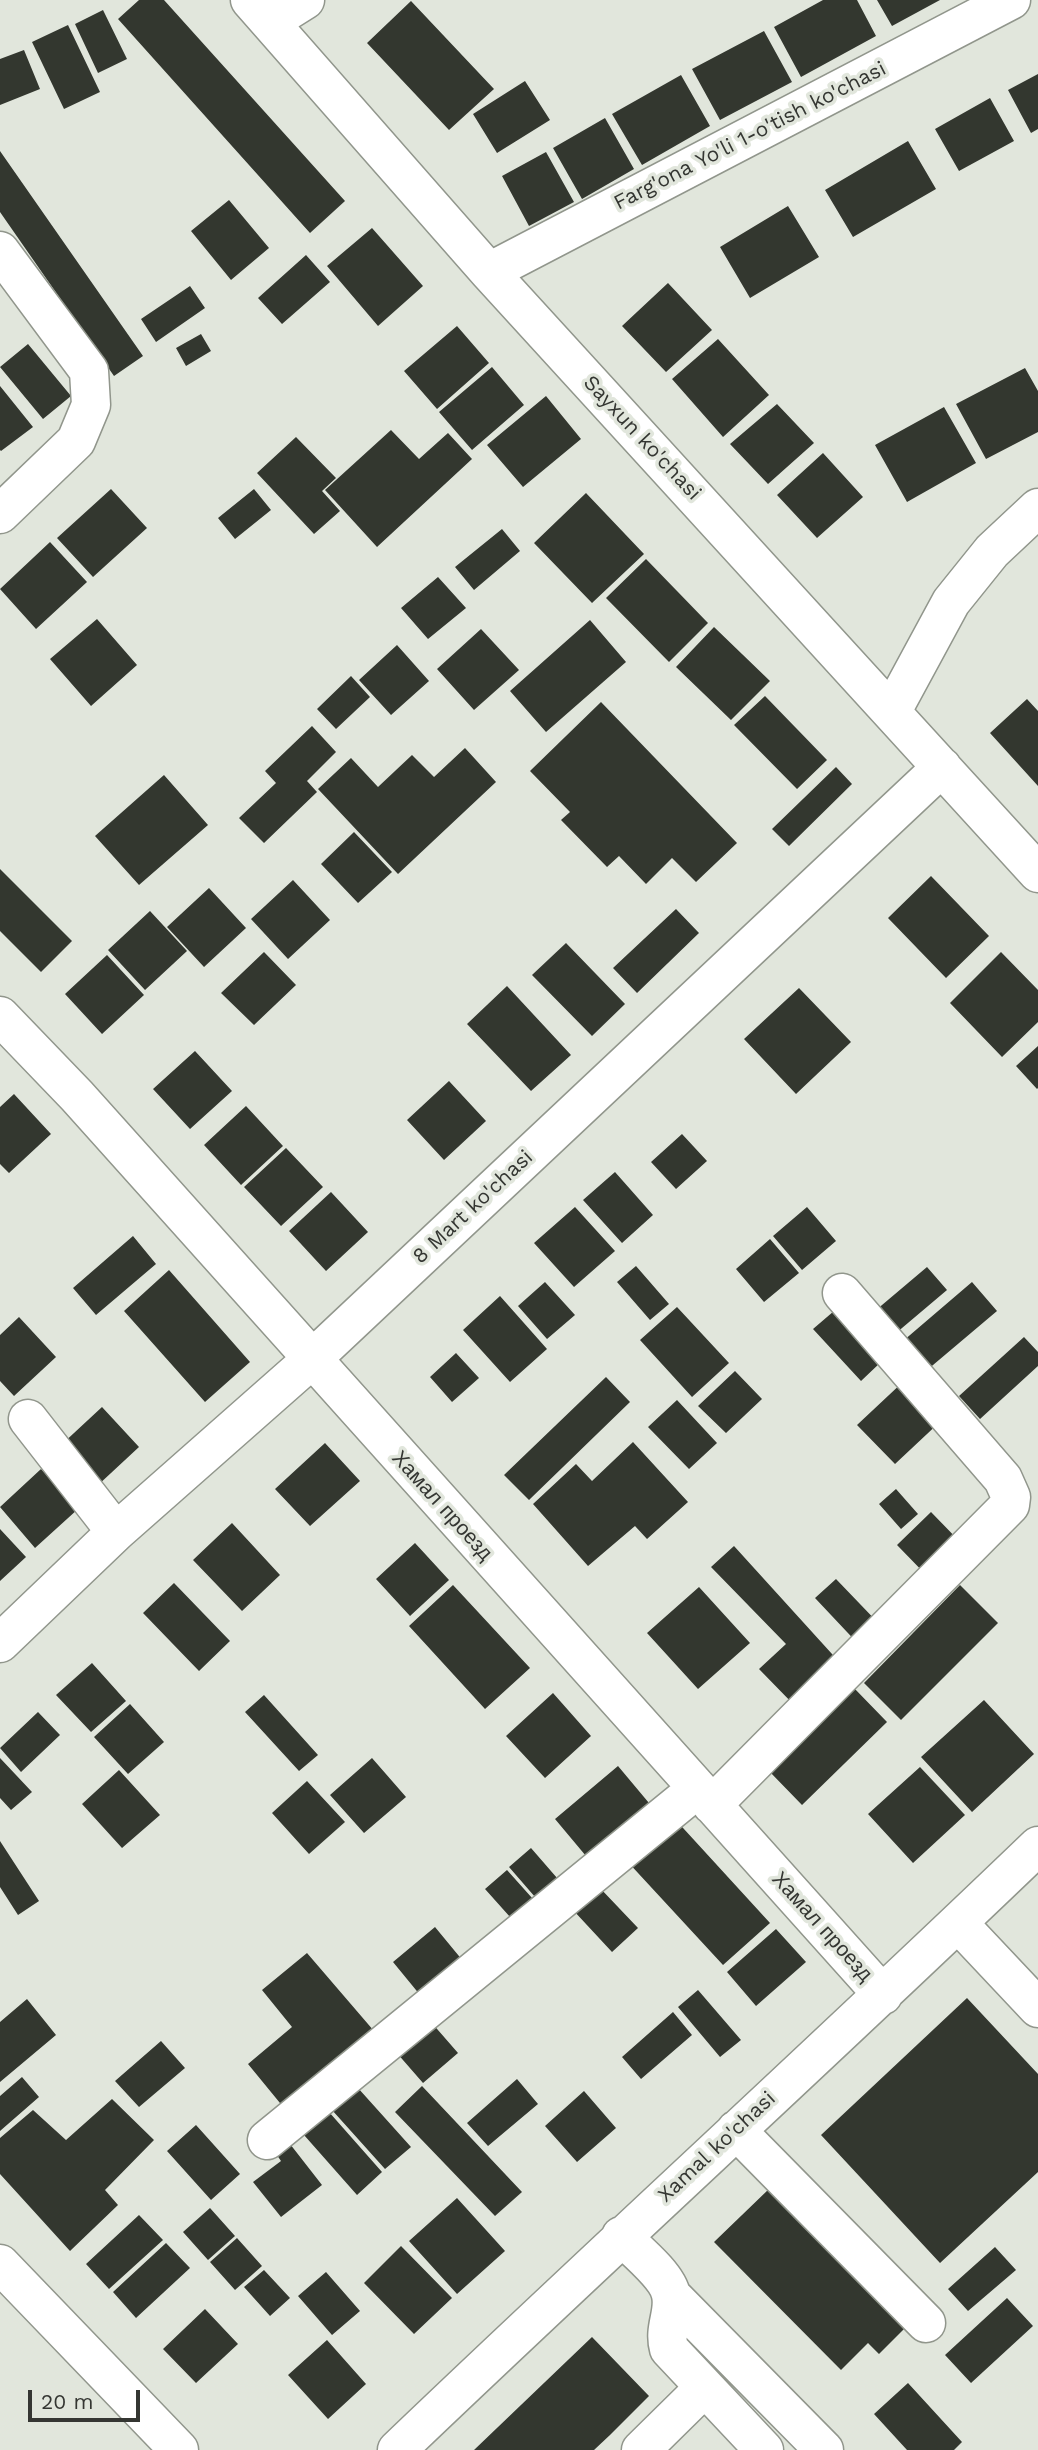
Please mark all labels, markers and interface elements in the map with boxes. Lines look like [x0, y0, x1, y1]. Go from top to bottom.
street label: Farg'ona Yo'li 1-o'tish ko'chasi [610, 56, 890, 216]
street label: Sayxun ko'chasi [578, 370, 706, 506]
street label: 8 Mart ko'chasi [408, 1145, 538, 1269]
street label: Хамал проезд [386, 1446, 498, 1566]
street label: Хамал проезд [766, 1867, 878, 1987]
street label: Xamal ko'chasi [653, 2086, 781, 2208]
scale bar [32, 2376, 144, 2420]
text: 20 m [41, 2389, 93, 2414]

